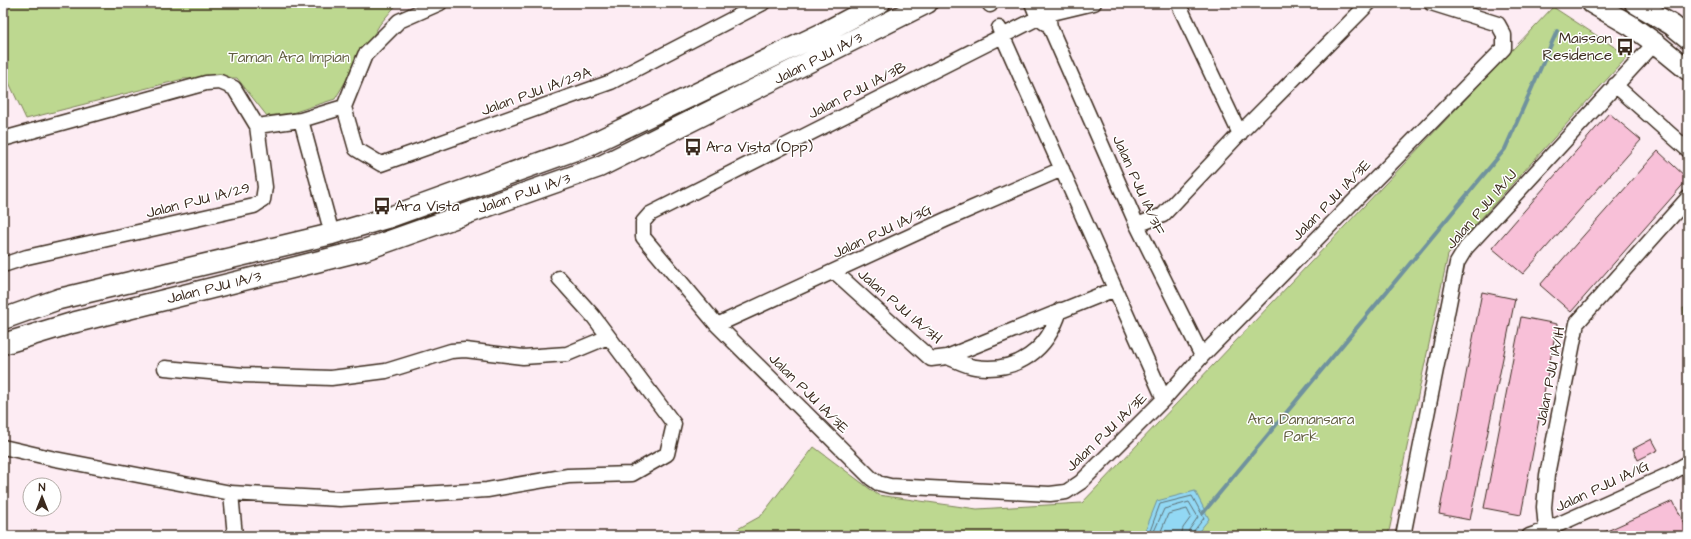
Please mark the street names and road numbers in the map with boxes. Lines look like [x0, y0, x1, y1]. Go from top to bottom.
street label: Jalan PJU 1A/3 [770, 27, 867, 90]
street label: Jalan PJU 1A/3B [804, 57, 910, 124]
street label: Jalan PJU 1A/29A [478, 62, 595, 121]
street label: Jalan PJU 1A/3F [1107, 132, 1170, 239]
street label: Jalan PJU 1A/3E [1287, 155, 1376, 246]
street label: Jalan PJU 1A/1J [1441, 165, 1522, 254]
street label: Jalan PJU 1A/3 [475, 168, 574, 219]
street label: Jalan PJU 1A/29 [144, 177, 252, 224]
street label: Jalan PJU 1A/3G [829, 199, 936, 264]
street label: Jalan PJU 1A/3H [853, 264, 947, 349]
street label: Jalan PJU 1A/3 [165, 265, 264, 309]
street label: Jalan PJU 1A/1H [1531, 325, 1570, 427]
street label: Jalan PJU 1A/3E [764, 348, 854, 438]
street label: Jalan PJU 1A/3E [1061, 388, 1152, 477]
street label: Jalan PJU 1A/1G [1552, 455, 1653, 517]

